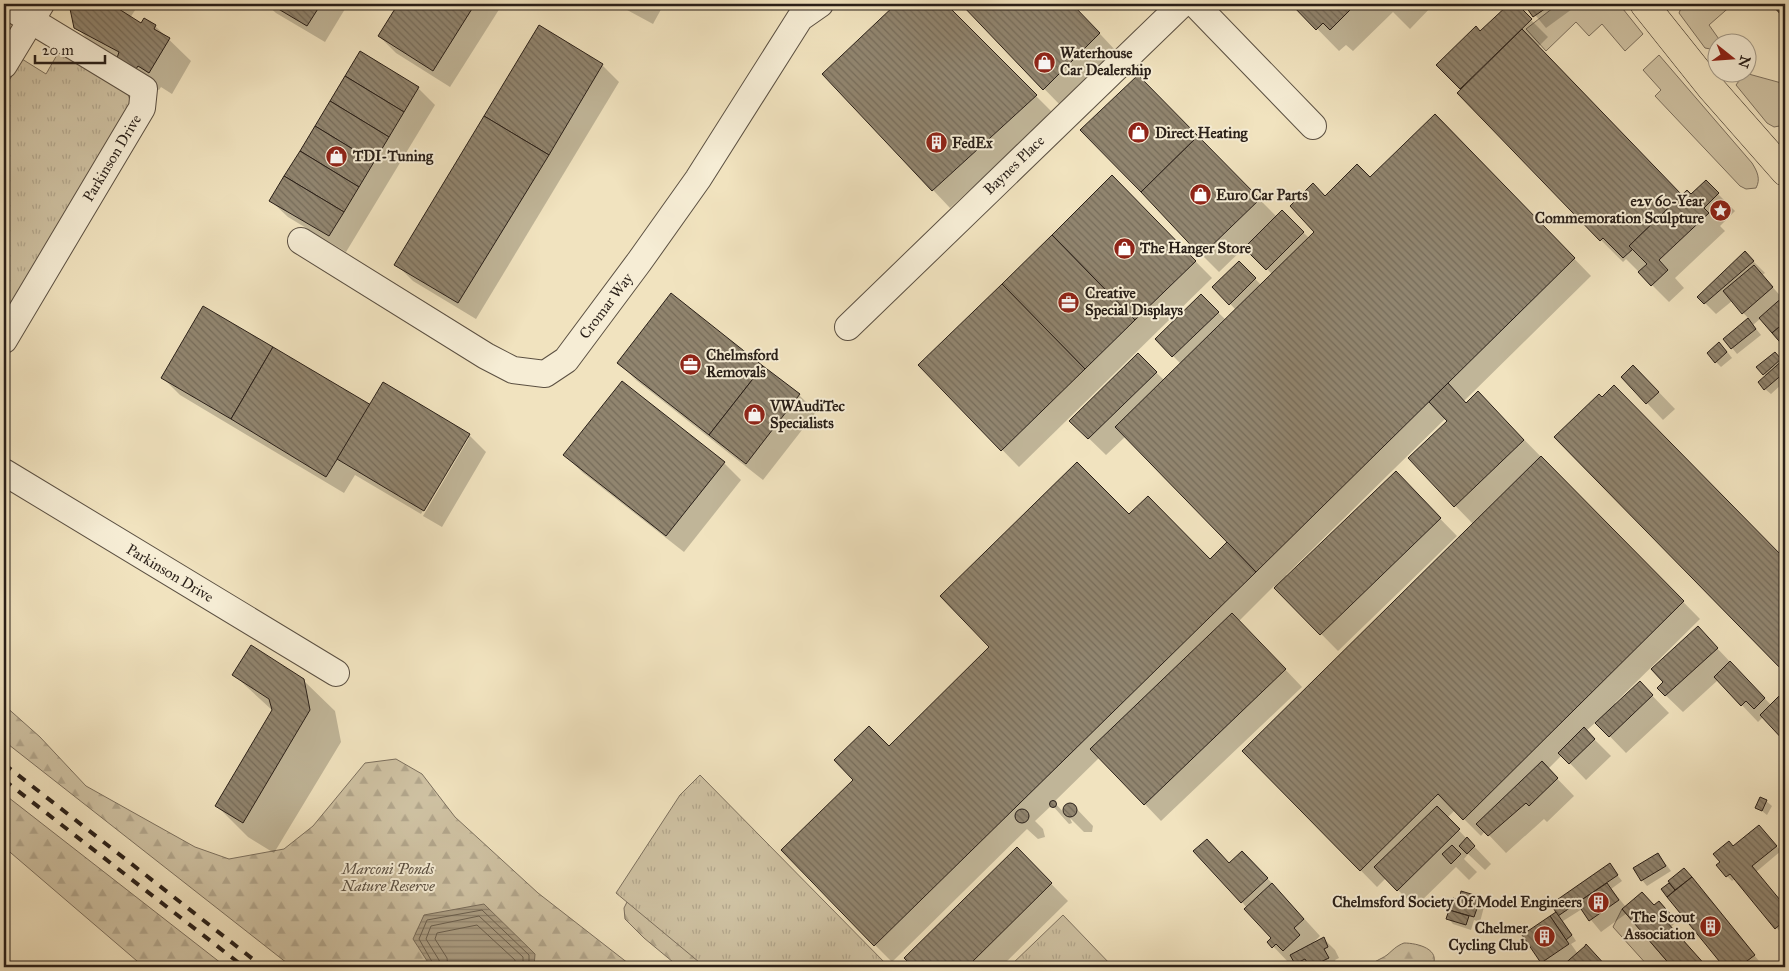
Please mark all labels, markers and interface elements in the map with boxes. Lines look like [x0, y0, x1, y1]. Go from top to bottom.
scale bar [35, 32, 105, 64]
north arrow [1706, 32, 1756, 82]
text: 20 m [42, 41, 74, 59]
place label: Waterhouse Car Dealership [1060, 44, 1152, 80]
shop icon: Waterhouse Car Dealership [1032, 50, 1056, 74]
text: N [1734, 53, 1754, 70]
street label: Parkinson Drive [79, 111, 145, 205]
shop icon: Direct Heating [1127, 121, 1151, 145]
place label: Direct Heating [1155, 124, 1249, 143]
building icon: FedEx [924, 131, 948, 155]
street label: Baynes Place [980, 132, 1048, 198]
place label: FedEx [952, 134, 993, 152]
shop icon: TDI-Tuning [325, 144, 349, 168]
place label: TDI-Tuning [352, 147, 434, 166]
shop icon: Euro Car Parts [1188, 183, 1212, 207]
place label: Euro Car Parts [1216, 186, 1308, 204]
place label: e2v 60-Year Commemoration Sculpture [1535, 192, 1705, 228]
place icon: e2v 60-Year Commemoration Sculpture [1708, 198, 1732, 222]
shop icon: The Hanger Store [1112, 236, 1136, 260]
place label: The Hanger Store [1139, 239, 1252, 258]
street label: Cromar Way [575, 269, 637, 343]
place label: Creative Special Displays [1085, 284, 1184, 320]
office icon: Creative Special Displays [1057, 290, 1081, 314]
place label: Chelmsford Removals [706, 346, 779, 381]
office icon: Chelmsford Removals [678, 352, 702, 376]
place label: VWAudiTec Specialists [769, 397, 846, 433]
shop icon: VWAudiTec Specialists [742, 403, 766, 427]
street label: Parkinson Drive [123, 540, 217, 606]
park label: Marconi Ponds Nature Reserve [340, 860, 435, 895]
building icon: Chelmsford Society Of Model Engineers [1586, 890, 1610, 914]
place label: Chelmsford Society Of Model Engineers [1332, 893, 1583, 912]
place label: The Scout Association [1623, 908, 1696, 943]
building icon: The Scout Association [1699, 914, 1723, 938]
place label: Chelmer Cycling Club [1449, 919, 1529, 955]
building icon: Chelmer Cycling Club [1532, 925, 1556, 949]

